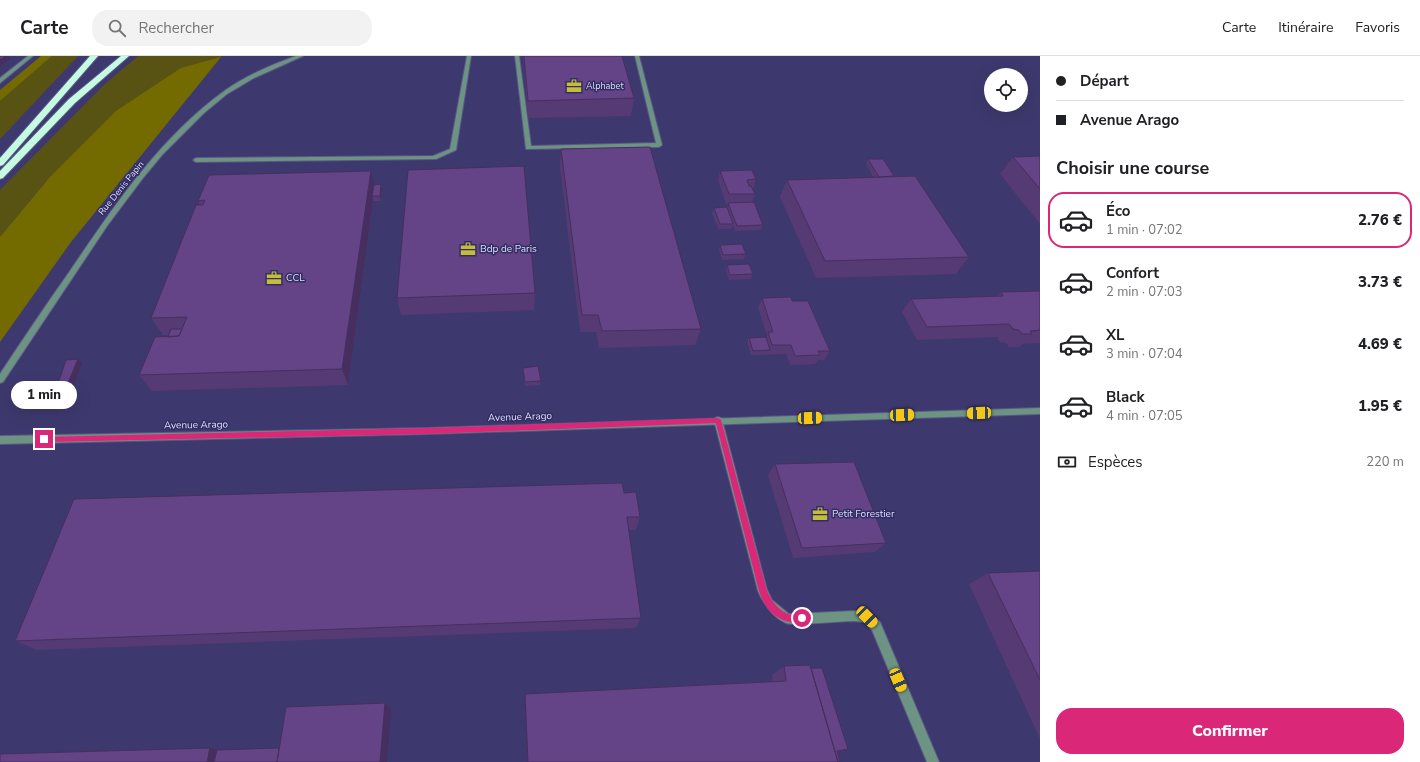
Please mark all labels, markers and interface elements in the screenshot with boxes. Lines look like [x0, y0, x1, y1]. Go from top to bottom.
search box [92, 10, 372, 46]
text: Carte [20, 15, 68, 41]
icon: search [106, 17, 128, 39]
text: Rechercher [138, 18, 214, 38]
text: Carte [1222, 18, 1256, 37]
text: Itinéraire [1278, 18, 1333, 37]
text: Favoris [1355, 18, 1400, 37]
map controls [984, 68, 1028, 112]
button: locate [984, 68, 1028, 112]
text: Départ [1080, 71, 1129, 91]
office icon: Alphabet [565, 77, 583, 95]
place label: Alphabet [586, 80, 624, 92]
text: Avenue Arago [1080, 110, 1179, 130]
text: Choisir une course [1056, 156, 1209, 180]
street label: Rue Denis Papin [96, 159, 146, 217]
text: Éco [1106, 201, 1130, 221]
icon: car [1058, 202, 1094, 238]
text: 2.76 € [1358, 210, 1402, 230]
text: 1 min · 07:02 [1106, 221, 1182, 239]
office icon: Bdp de Paris [459, 240, 477, 258]
place label: Bdp de Paris [480, 242, 537, 256]
text: Confort [1106, 263, 1159, 283]
icon: car [1058, 264, 1094, 300]
office icon: CCL [265, 269, 283, 287]
place label: CCL [286, 271, 305, 285]
text: 3.73 € [1358, 272, 1402, 292]
text: 2 min · 07:03 [1106, 283, 1182, 301]
text: XL [1106, 325, 1125, 345]
icon: car [1058, 326, 1094, 362]
text: 4.69 € [1358, 334, 1402, 354]
text: 3 min · 07:04 [1106, 345, 1182, 363]
callout: 1 min [11, 381, 77, 409]
text: 1 min [27, 386, 61, 404]
text: Black [1106, 387, 1144, 407]
icon: car [1058, 388, 1094, 424]
text: 1.95 € [1358, 396, 1402, 416]
car [967, 407, 991, 419]
text: 4 min · 07:05 [1106, 407, 1182, 425]
street label: Avenue Arago [488, 409, 553, 425]
car [890, 409, 914, 421]
car [798, 412, 822, 424]
street label: Avenue Arago [164, 417, 229, 433]
route end [35, 430, 53, 448]
icon: cash [1056, 451, 1078, 473]
text: Espèces [1088, 452, 1143, 472]
text: 220 m [1366, 453, 1404, 471]
office icon: Petit Forestier [811, 505, 829, 523]
place label: Petit Forestier [832, 507, 895, 521]
car [854, 604, 880, 630]
route start [793, 609, 811, 627]
car [888, 667, 908, 693]
button: Confirmer [1056, 708, 1404, 754]

